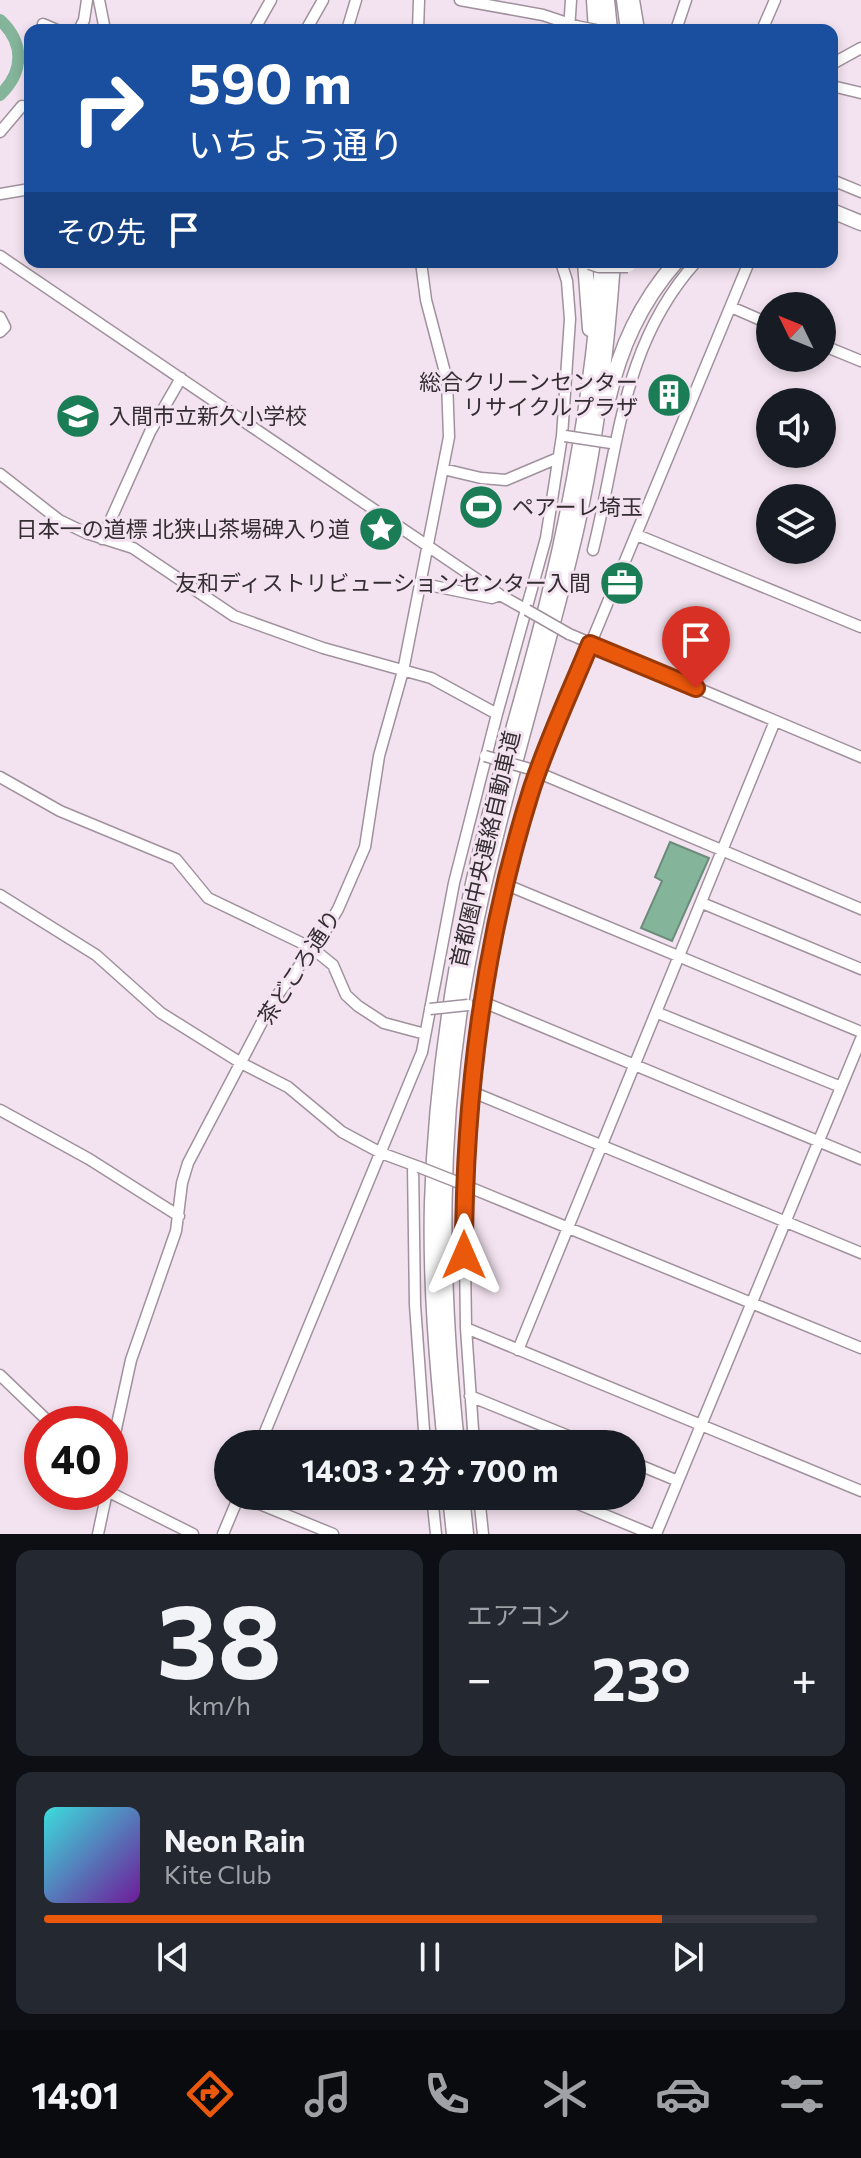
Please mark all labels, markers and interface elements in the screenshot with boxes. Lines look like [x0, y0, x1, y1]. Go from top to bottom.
text: 590 m [188, 47, 352, 116]
icon: right [56, 56, 160, 160]
text: いちょう通り [188, 121, 404, 165]
icon: arrive [162, 208, 206, 252]
text: その先 [56, 212, 146, 249]
north arrow [756, 292, 836, 372]
map controls [756, 292, 836, 564]
place label: 総合クリーンセンター リサイクルプラザ [419, 368, 638, 420]
building icon: 総合クリーンセンター リサイクルプラザ [645, 371, 693, 419]
button: sound [756, 388, 836, 468]
school or university icon: 入間市立新久小学校 [54, 392, 102, 440]
place label: 入間市立新久小学校 [109, 402, 307, 429]
sports icon: ペアーレ埼玉 [457, 483, 505, 531]
button: layers [756, 484, 836, 564]
place label: ペアーレ埼玉 [512, 493, 643, 520]
place icon: 日本一の道標 北狭山茶場碑入り道 [357, 505, 405, 553]
place label: 日本一の道標 北狭山茶場碑入り道 [16, 515, 350, 542]
office icon: 友和ディストリビューションセンター入間 [598, 559, 646, 607]
place label: 友和ディストリビューションセンター入間 [175, 569, 591, 596]
pin [662, 606, 730, 688]
icon: arrive [674, 618, 718, 662]
street label: 首都圏中央連絡自動車道 [444, 728, 525, 970]
street label: 茶どころ通り [251, 904, 346, 1029]
position arrow [422, 1213, 506, 1297]
speed limit sign: 40 [24, 1406, 128, 1510]
text: 14:03 · 2 分 · 700 m [302, 1451, 558, 1488]
text: 38 [157, 1573, 282, 1700]
text: エアコン [467, 1599, 571, 1630]
text: 23° [592, 1640, 691, 1713]
text: − [467, 1650, 492, 1704]
text: + [791, 1650, 817, 1704]
text: km/h [188, 1689, 251, 1720]
text: Neon Rain [164, 1821, 305, 1858]
text: Kite Club [164, 1858, 272, 1889]
icon: previous [151, 1935, 195, 1979]
icon: pause [408, 1935, 452, 1979]
icon: next [666, 1935, 710, 1979]
icon: directions [182, 2066, 238, 2122]
icon: music [300, 2066, 356, 2122]
icon: phone [419, 2066, 475, 2122]
icon: climate [537, 2066, 593, 2122]
icon: car [655, 2066, 711, 2122]
icon: filters [774, 2066, 830, 2122]
text: 14:01 [31, 2072, 119, 2116]

